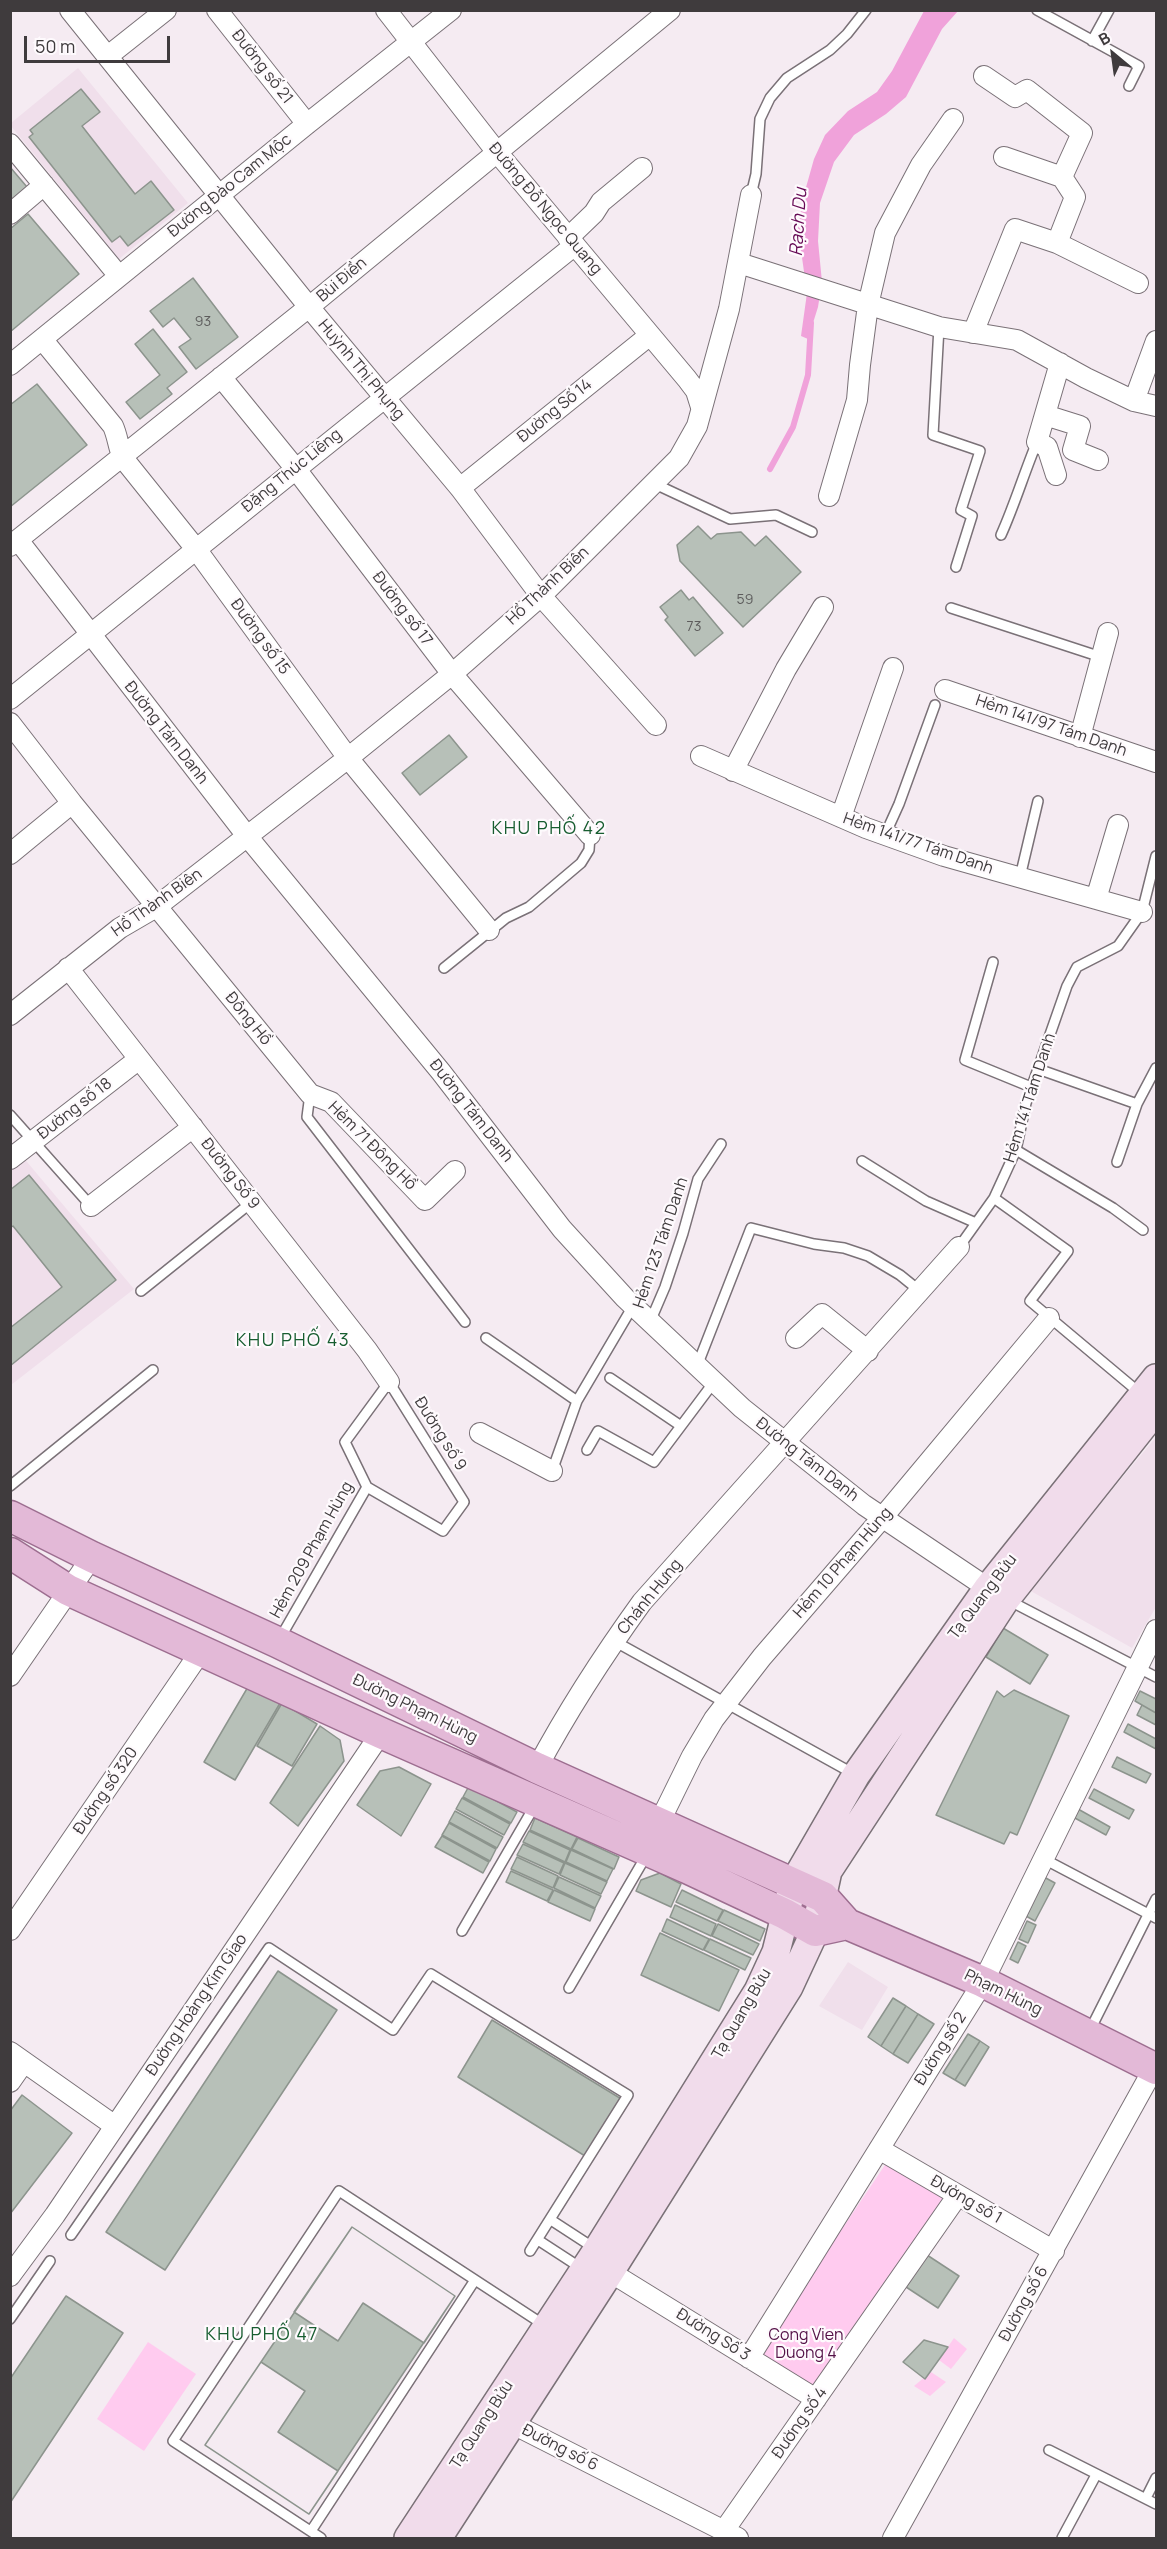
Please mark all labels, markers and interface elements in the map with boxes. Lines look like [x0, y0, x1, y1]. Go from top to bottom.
scale bar [27, 24, 172, 62]
north arrow [1083, 24, 1143, 84]
street label: Đường số 21 [227, 26, 297, 108]
text: B [1095, 26, 1114, 50]
text: 50 m [35, 34, 75, 58]
street label: Đường Đào Cam Mộc [164, 130, 296, 242]
street label: Đường Đỗ Ngọc Quang [484, 139, 606, 279]
water label: Rạch Du [786, 187, 812, 257]
street label: Bùi Điền [313, 254, 371, 306]
house number: 93 [195, 314, 211, 330]
street label: Huỳnh Thị Phụng [314, 316, 408, 424]
street label: Đường Số 14 [514, 375, 596, 447]
street label: Đặng Thúc Liêng [238, 425, 346, 517]
street label: Hồ Thành Biên [503, 543, 593, 629]
street label: Đường số 17 [368, 568, 436, 650]
house number: 59 [737, 592, 753, 608]
street label: Đường số 15 [226, 596, 294, 678]
house number: 73 [687, 619, 701, 635]
street label: Đường Tám Danh [120, 678, 212, 788]
street label: Hẻm 141/97 Tám Danh [973, 691, 1129, 761]
street label: Hẻm 141/77 Tám Danh [840, 809, 996, 879]
district label: KHU PHỐ 42 [492, 818, 606, 840]
street label: Hồ Thành Biên [108, 865, 206, 941]
street label: Đông Hồ [221, 989, 275, 1049]
street label: Hẻm 141 Tám Danh [1000, 1031, 1060, 1165]
street label: Đường Tám Danh [425, 1056, 517, 1166]
street label: Đường số 18 [34, 1074, 116, 1144]
street label: Hẻm 71 Đông Hồ [324, 1098, 420, 1194]
street label: Đường Số 9 [196, 1135, 264, 1213]
street label: Hẻm 123 Tám Danh [630, 1175, 692, 1311]
district label: KHU PHỐ 43 [236, 1330, 350, 1352]
street label: Đường số 9 [410, 1394, 470, 1474]
street label: Đường Tám Danh [752, 1414, 862, 1506]
street label: Hẻm 209 Phạm Hùng [266, 1478, 358, 1622]
street label: Hẻm 10 Phạm Hùng [790, 1504, 896, 1622]
street label: Tạ Quang Bửu [945, 1551, 1021, 1643]
street label: Chánh Hưng [614, 1555, 686, 1639]
street label: Đường Phạm Hùng [350, 1670, 480, 1748]
street label: Đường số 320 [70, 1744, 142, 1838]
street label: Đường Hoàng Kim Giao [142, 1930, 252, 2080]
street label: Tạ Quang Bửu [708, 1965, 776, 2063]
street label: Phạm Hùng [961, 1966, 1045, 2020]
street label: Đường số 2 [911, 2009, 971, 2089]
street label: Đường số 1 [927, 2172, 1005, 2228]
street label: Đường số 6 [995, 2263, 1053, 2345]
street label: Đường Số 3 [673, 2305, 753, 2365]
district label: KHU PHỐ 47 [205, 2324, 319, 2346]
park label: Cong Vien Duong 4 [769, 2326, 843, 2364]
street label: Tạ Quang Bửu [446, 2377, 518, 2473]
street label: Đường số 4 [768, 2384, 832, 2462]
street label: Đường số 6 [519, 2421, 601, 2475]

